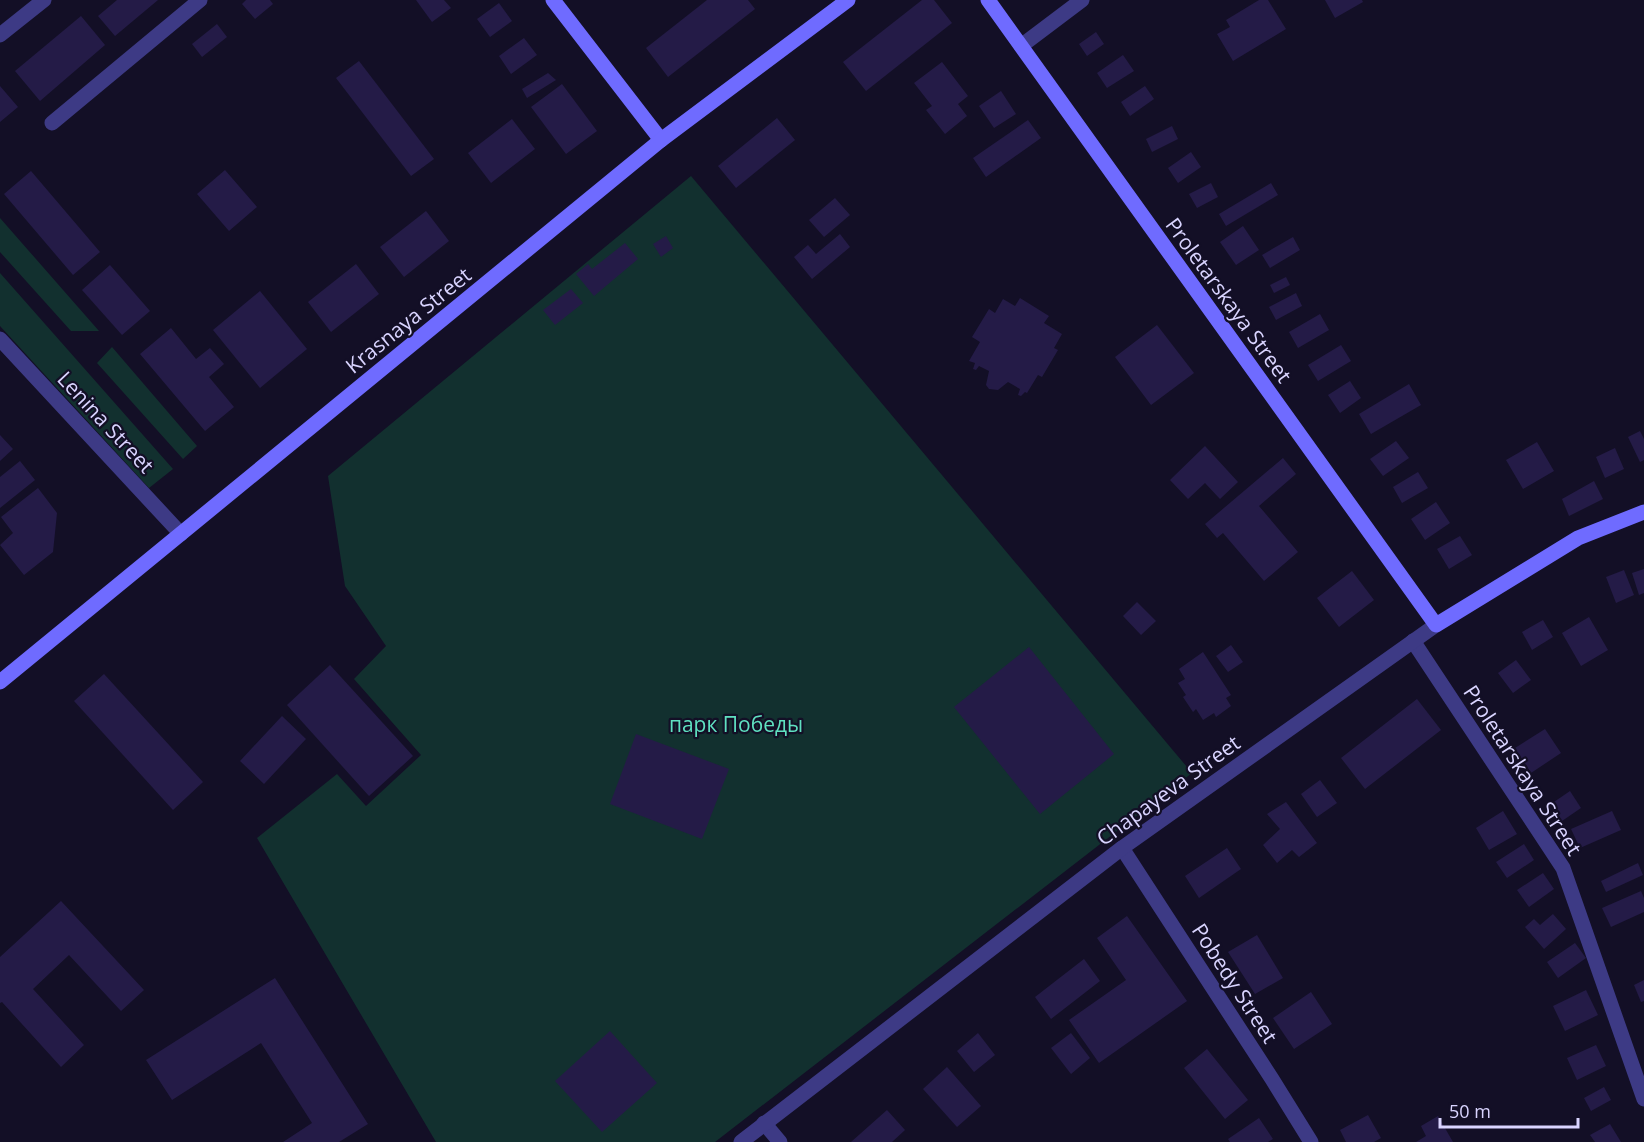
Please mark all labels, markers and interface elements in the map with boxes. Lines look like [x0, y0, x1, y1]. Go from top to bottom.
street label: Proletarskaya Street [1160, 212, 1298, 388]
street label: Krasnaya Street [339, 261, 477, 379]
street label: Lenina Street [52, 365, 160, 479]
street label: Proletarskaya Street [1457, 679, 1589, 861]
park label: парк Победы [669, 710, 803, 738]
street label: Chapayeva Street [1091, 728, 1245, 852]
street label: Pobedy Street [1186, 918, 1284, 1048]
scale bar [1440, 1091, 1578, 1129]
text: 50 m [1449, 1099, 1491, 1123]

